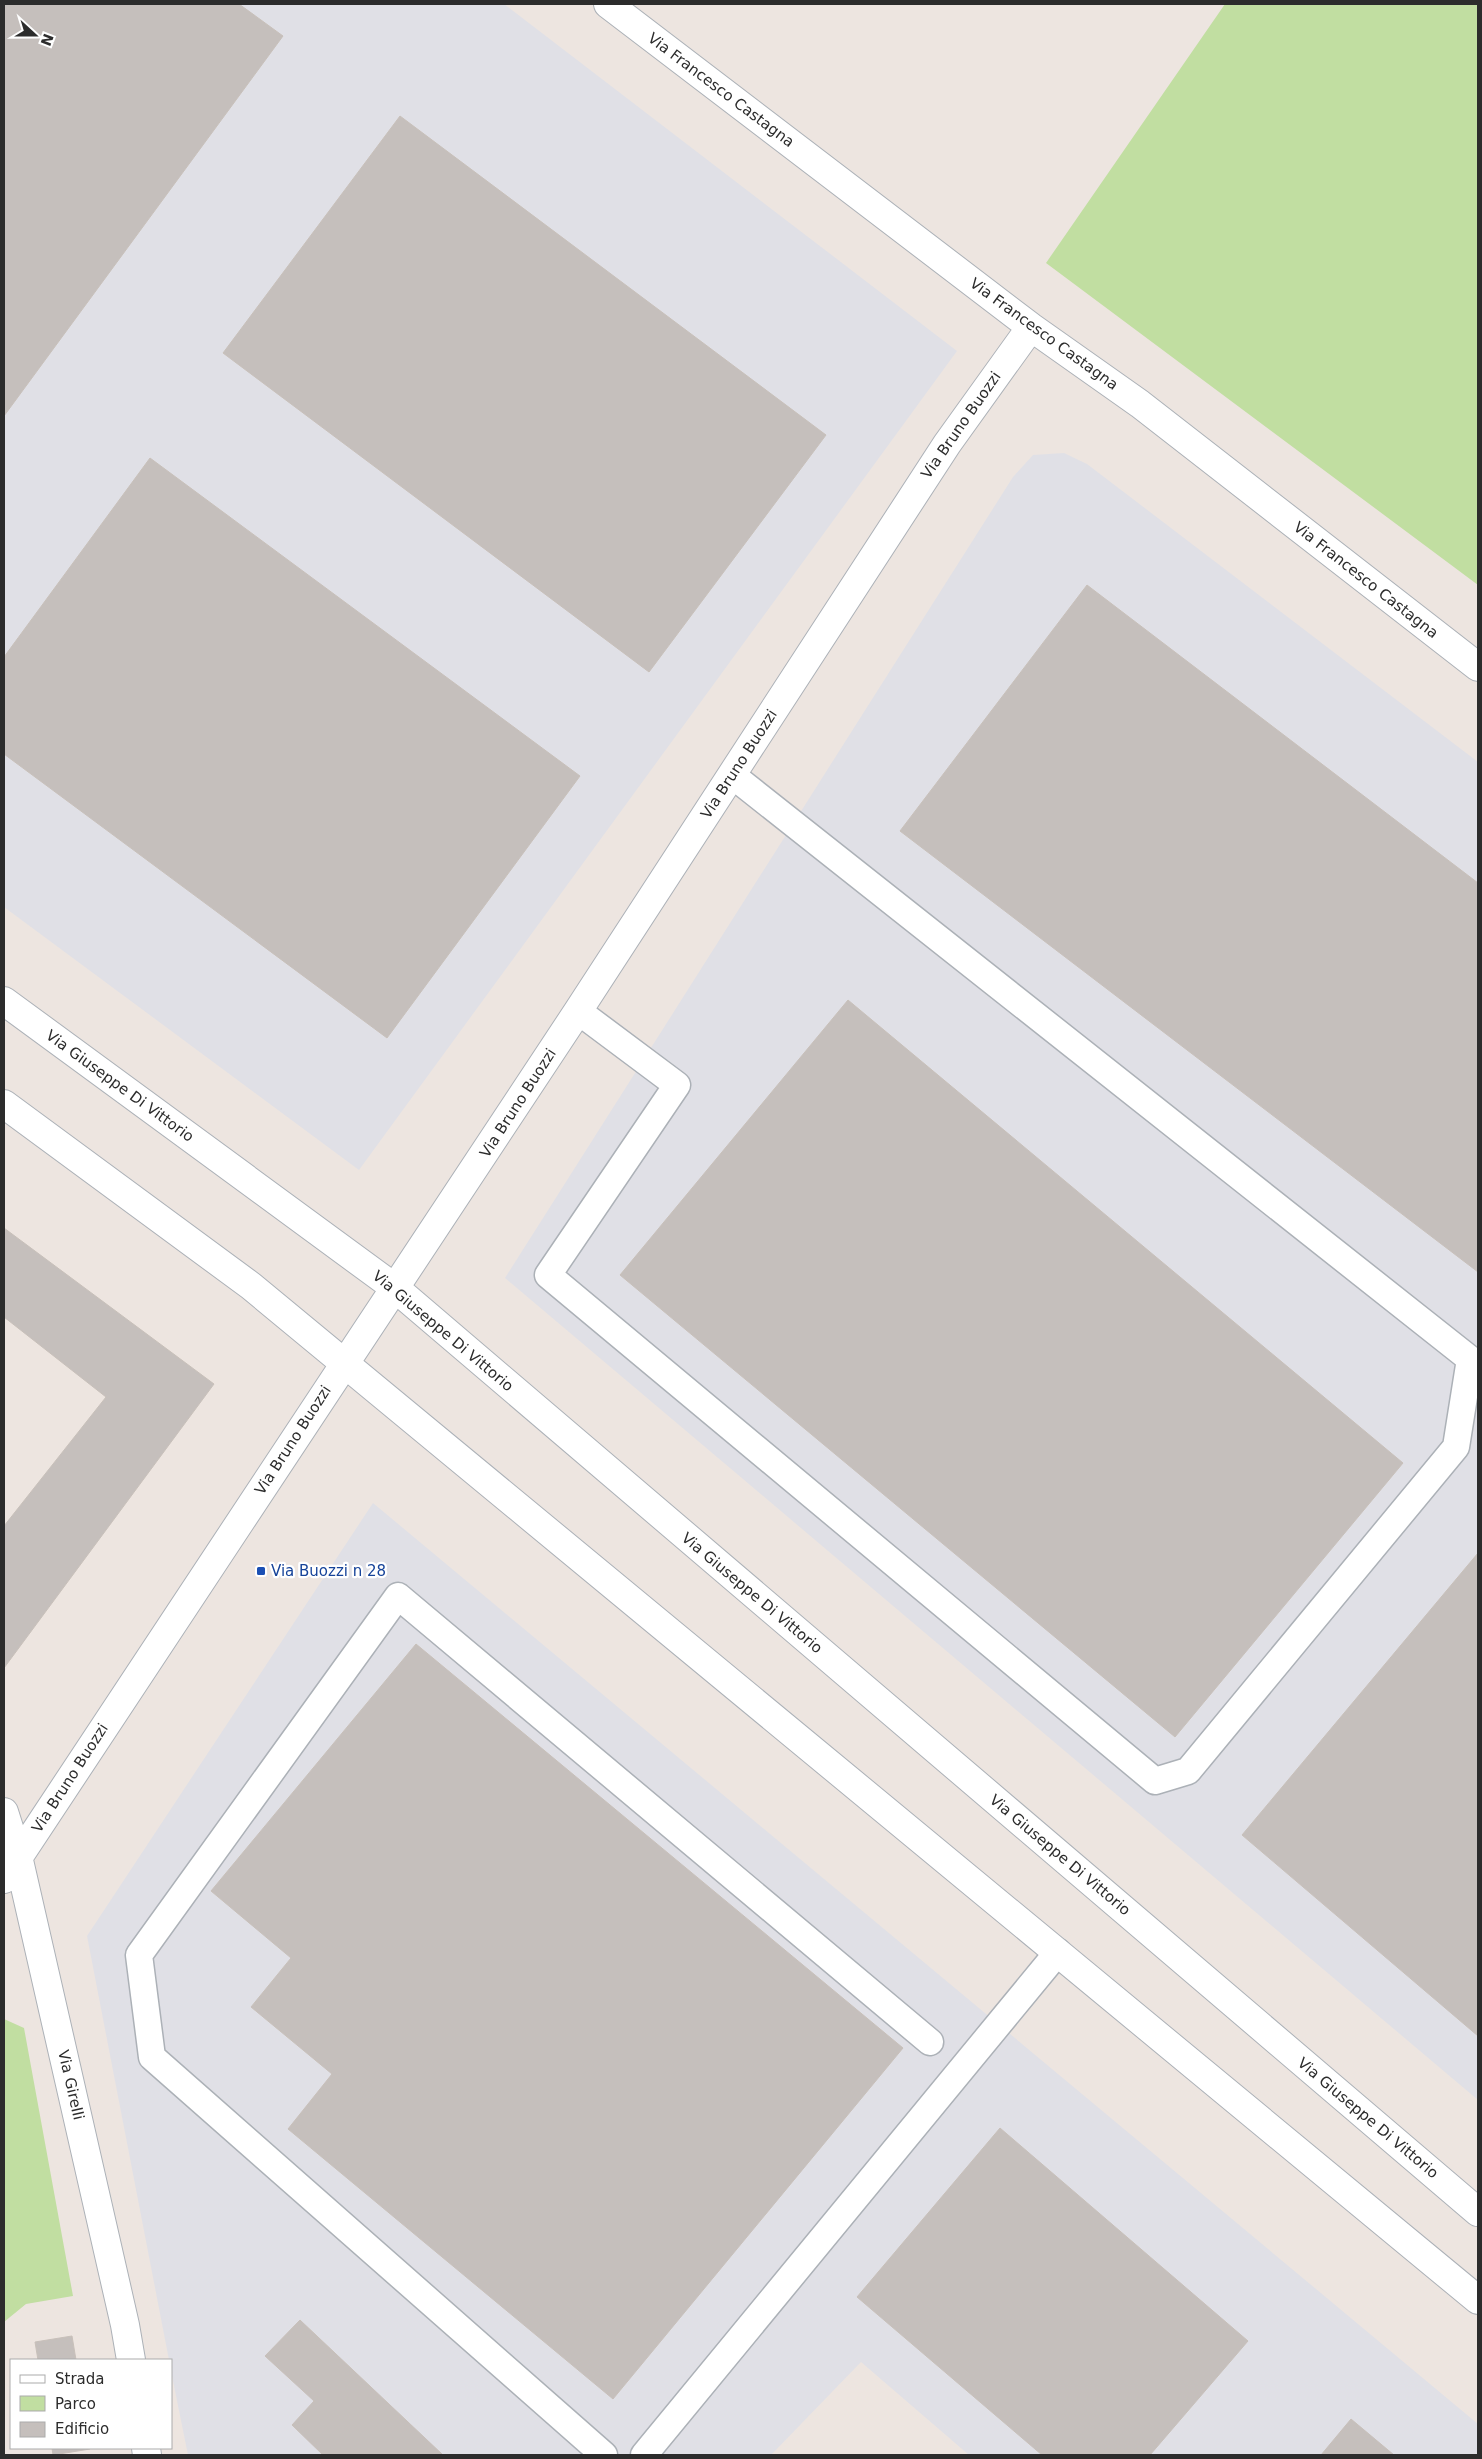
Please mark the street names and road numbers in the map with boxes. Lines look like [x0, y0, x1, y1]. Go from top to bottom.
street label: Via Francesco Castagna [644, 29, 798, 151]
street label: Via Francesco Castagna [966, 274, 1122, 394]
street label: Via Bruno Buozzi [917, 368, 1005, 482]
street label: Via Francesco Castagna [1290, 518, 1442, 642]
street label: Via Bruno Buozzi [697, 706, 781, 822]
street label: Via Giuseppe Di Vittorio [43, 1026, 197, 1146]
street label: Via Bruno Buozzi [476, 1045, 560, 1161]
street label: Via Giuseppe Di Vittorio [369, 1267, 517, 1395]
street label: Via Bruno Buozzi [251, 1382, 335, 1498]
street label: Via Giuseppe Di Vittorio [678, 1529, 826, 1657]
street label: Via Bruno Buozzi [28, 1720, 112, 1836]
street label: Via Giuseppe Di Vittorio [986, 1791, 1134, 1919]
street label: Via Girelli [54, 2048, 88, 2122]
street label: Via Giuseppe Di Vittorio [1294, 2054, 1442, 2182]

